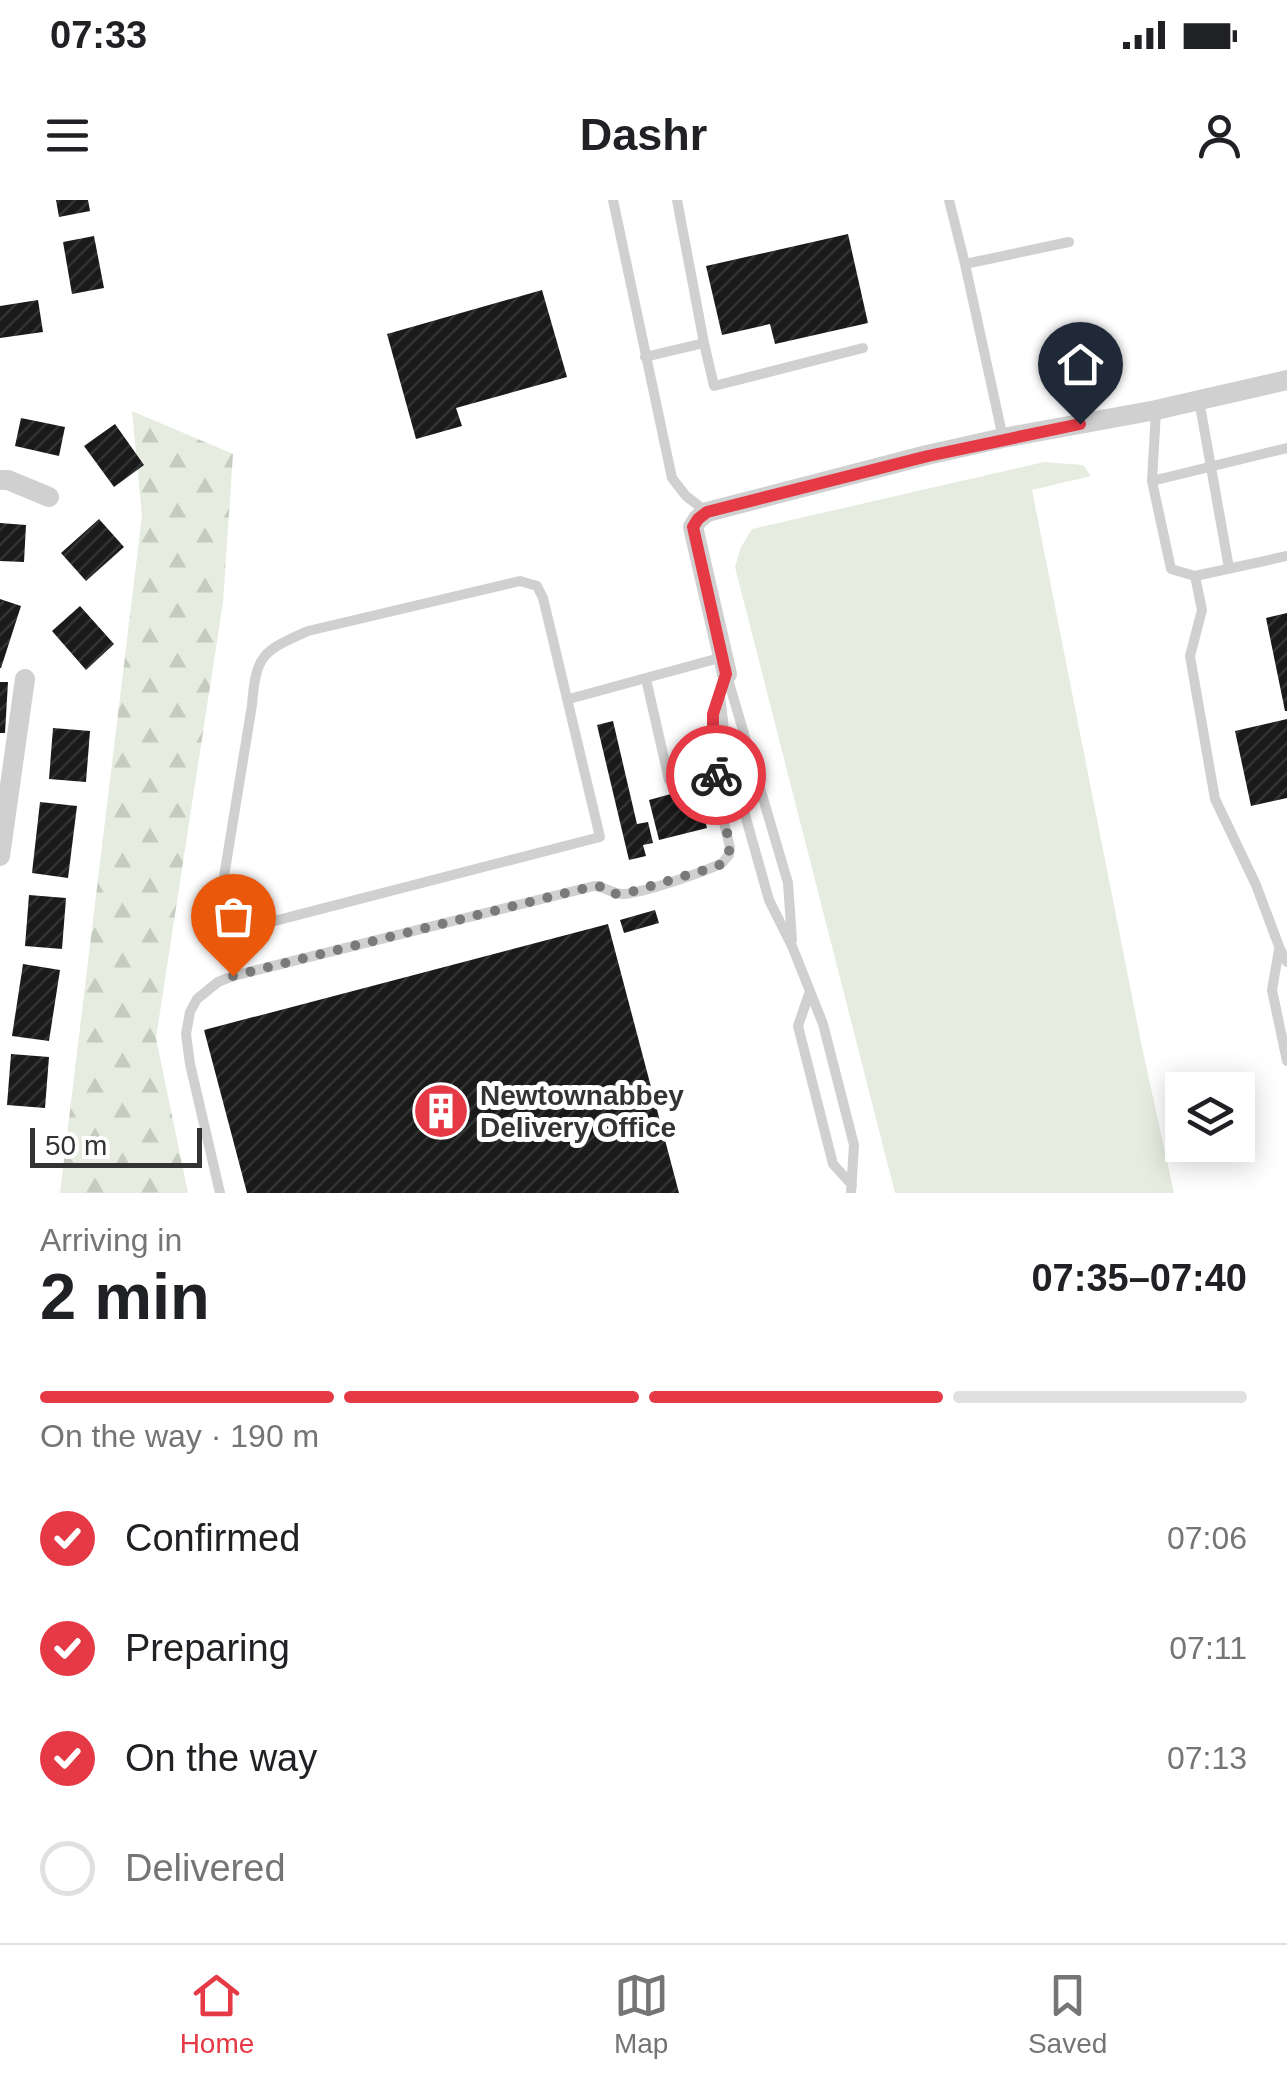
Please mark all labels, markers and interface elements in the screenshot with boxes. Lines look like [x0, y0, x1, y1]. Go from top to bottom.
text: 07:33 [50, 14, 147, 56]
icon: menu [40, 108, 95, 163]
icon: person [1192, 108, 1247, 163]
text: Dashr [580, 109, 707, 160]
pin [1038, 322, 1123, 425]
icon: home [1053, 337, 1108, 392]
courier [666, 725, 766, 825]
icon: bike [689, 748, 744, 803]
pin [191, 874, 276, 977]
icon: bag [206, 889, 261, 944]
map controls [1165, 1072, 1255, 1162]
button: layers [1165, 1072, 1255, 1162]
place label: Newtownabbey Delivery Office [480, 1080, 684, 1143]
building icon: Newtownabbey Delivery Office [411, 1081, 471, 1141]
scale bar [30, 1123, 202, 1168]
text: 50 m [45, 1130, 107, 1161]
text: Arriving in [40, 1222, 182, 1258]
text: 07:35–07:40 [1031, 1257, 1247, 1299]
text: 2 min [40, 1260, 210, 1333]
text: On the way · 190 m [40, 1418, 319, 1454]
icon: check [40, 1511, 95, 1566]
text: Confirmed [125, 1517, 300, 1559]
text: 07:06 [1167, 1520, 1247, 1556]
icon: check [40, 1621, 95, 1676]
text: Preparing [125, 1627, 290, 1669]
text: 07:11 [1169, 1630, 1247, 1666]
icon: check [40, 1731, 95, 1786]
text: On the way [125, 1737, 317, 1779]
text: 07:13 [1167, 1740, 1247, 1776]
text: Delivered [125, 1847, 286, 1889]
tab: Home [180, 1968, 254, 2060]
tab: Map [614, 1968, 669, 2060]
tab: Saved [1028, 1968, 1107, 2060]

